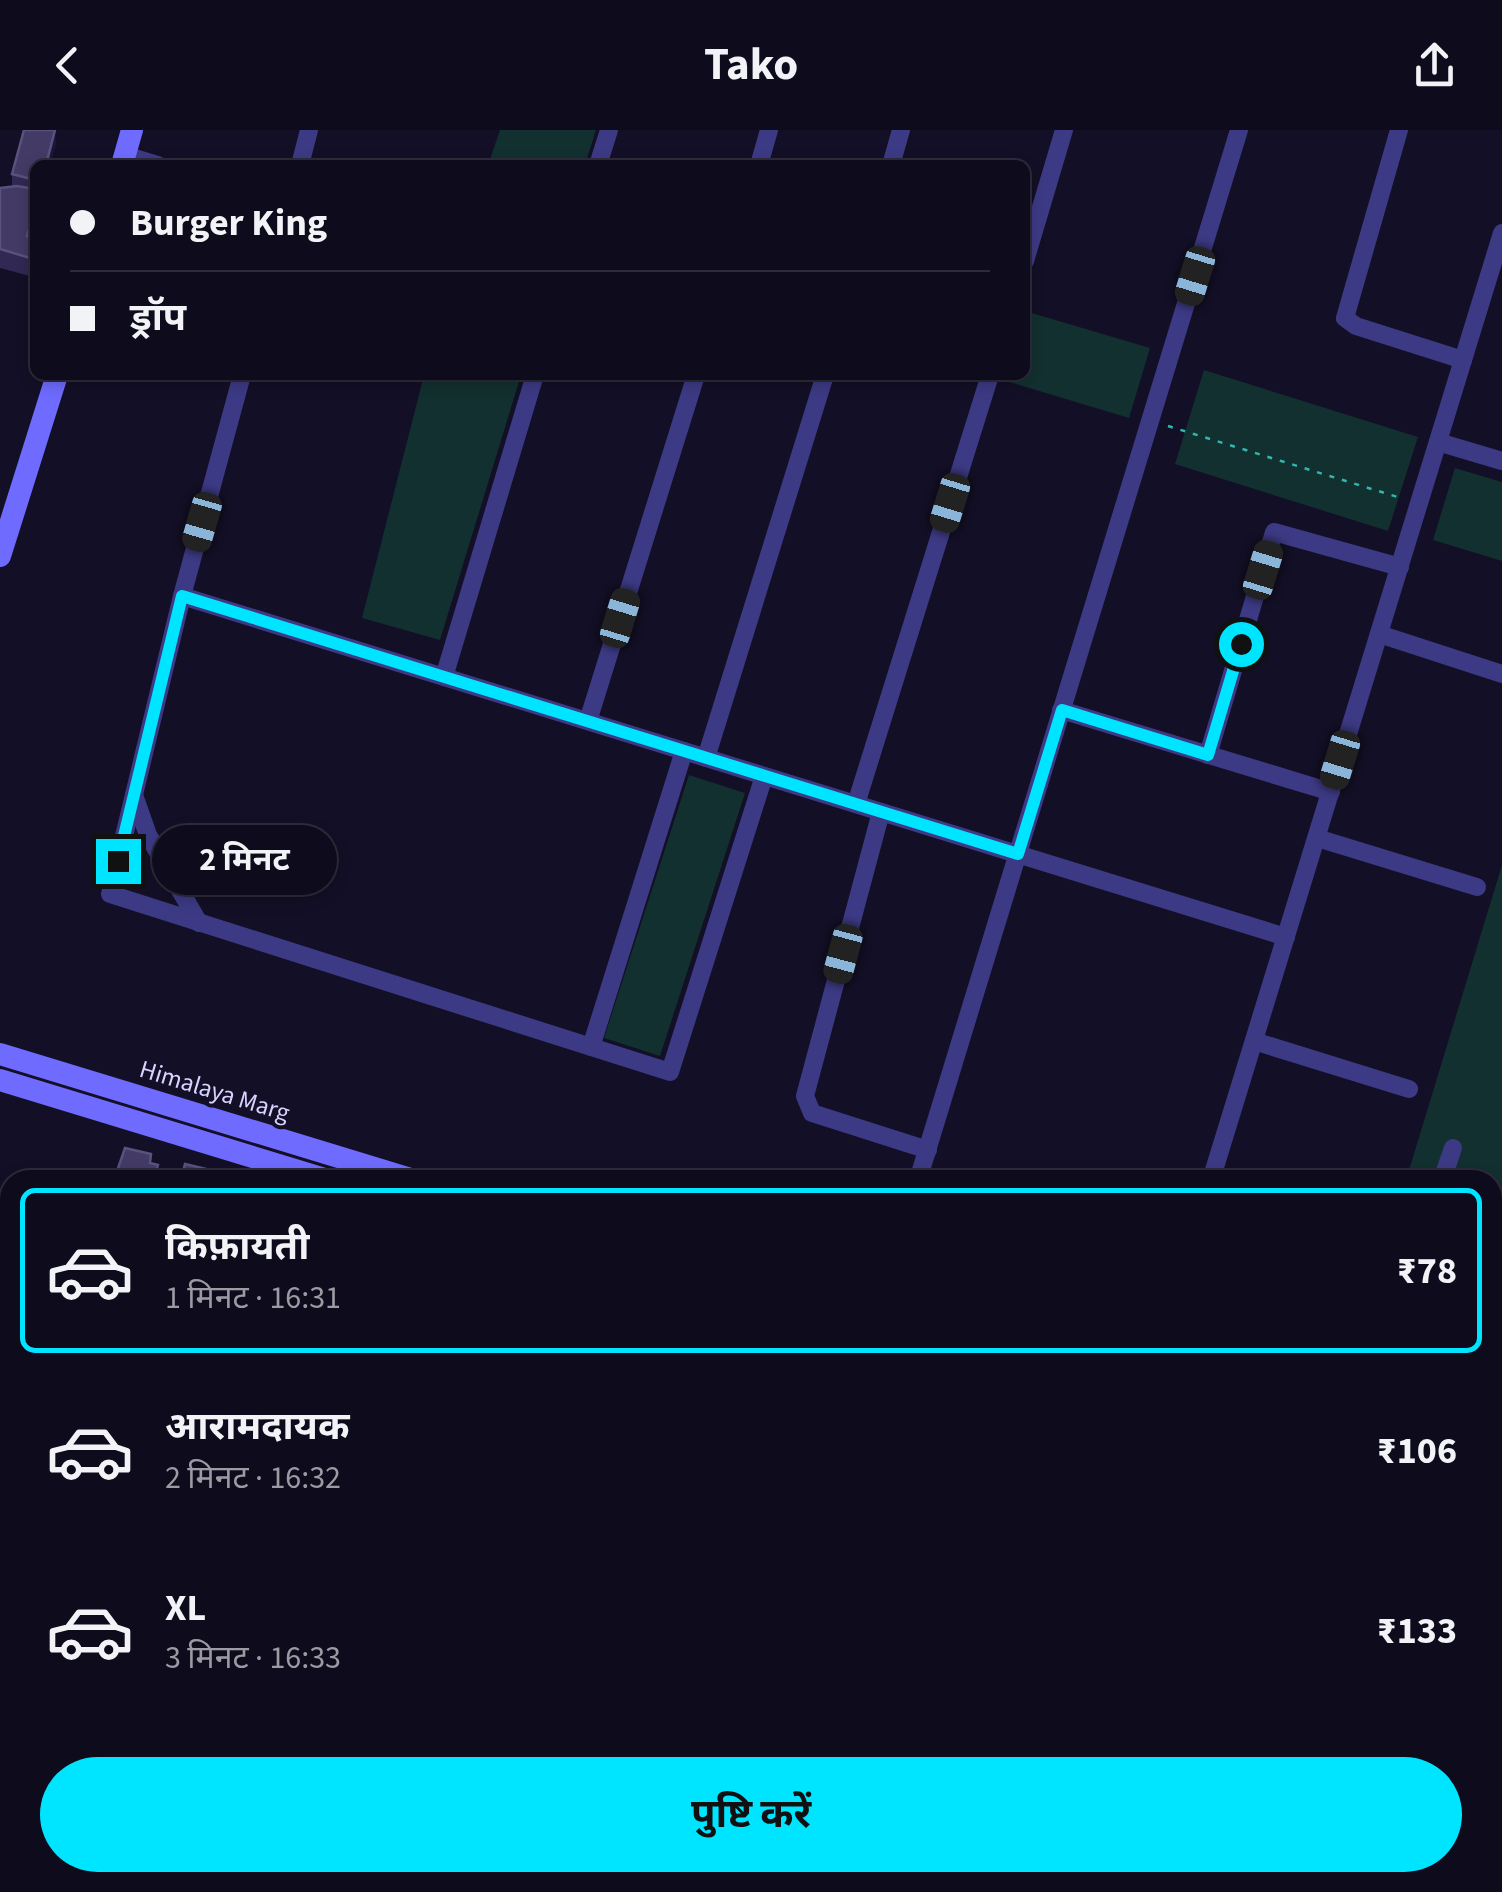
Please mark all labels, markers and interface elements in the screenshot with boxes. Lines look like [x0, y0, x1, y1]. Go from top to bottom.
text: Tako [704, 33, 798, 97]
icon: back [40, 38, 95, 93]
icon: share [1407, 38, 1462, 93]
text: Burger King [130, 196, 327, 250]
car [1172, 243, 1218, 309]
text: ड्रॉप [130, 291, 186, 345]
car [927, 470, 973, 536]
car [179, 489, 225, 555]
car [1240, 537, 1286, 603]
car [597, 585, 643, 651]
route start [1219, 622, 1264, 667]
car [1317, 727, 1363, 793]
callout: 2 मिनट [153, 826, 338, 896]
text: 2 मिनट [199, 837, 290, 883]
route end [96, 839, 141, 884]
car [821, 921, 865, 987]
street label: Himalaya Marg [135, 1051, 295, 1131]
text: किफ़ायती [165, 1220, 309, 1274]
icon: car [45, 1226, 135, 1316]
text: ₹78 [1397, 1244, 1457, 1298]
text: 1 मिनट · 16:31 [165, 1275, 341, 1321]
text: आरामदायक [165, 1400, 349, 1454]
icon: car [45, 1406, 135, 1496]
text: ₹106 [1377, 1424, 1457, 1478]
text: 2 मिनट · 16:32 [165, 1455, 341, 1501]
text: XL [165, 1581, 206, 1635]
icon: car [45, 1586, 135, 1676]
text: ₹133 [1377, 1604, 1457, 1658]
text: 3 मिनट · 16:33 [165, 1635, 341, 1681]
button: पुष्टि करें [40, 1757, 1462, 1872]

